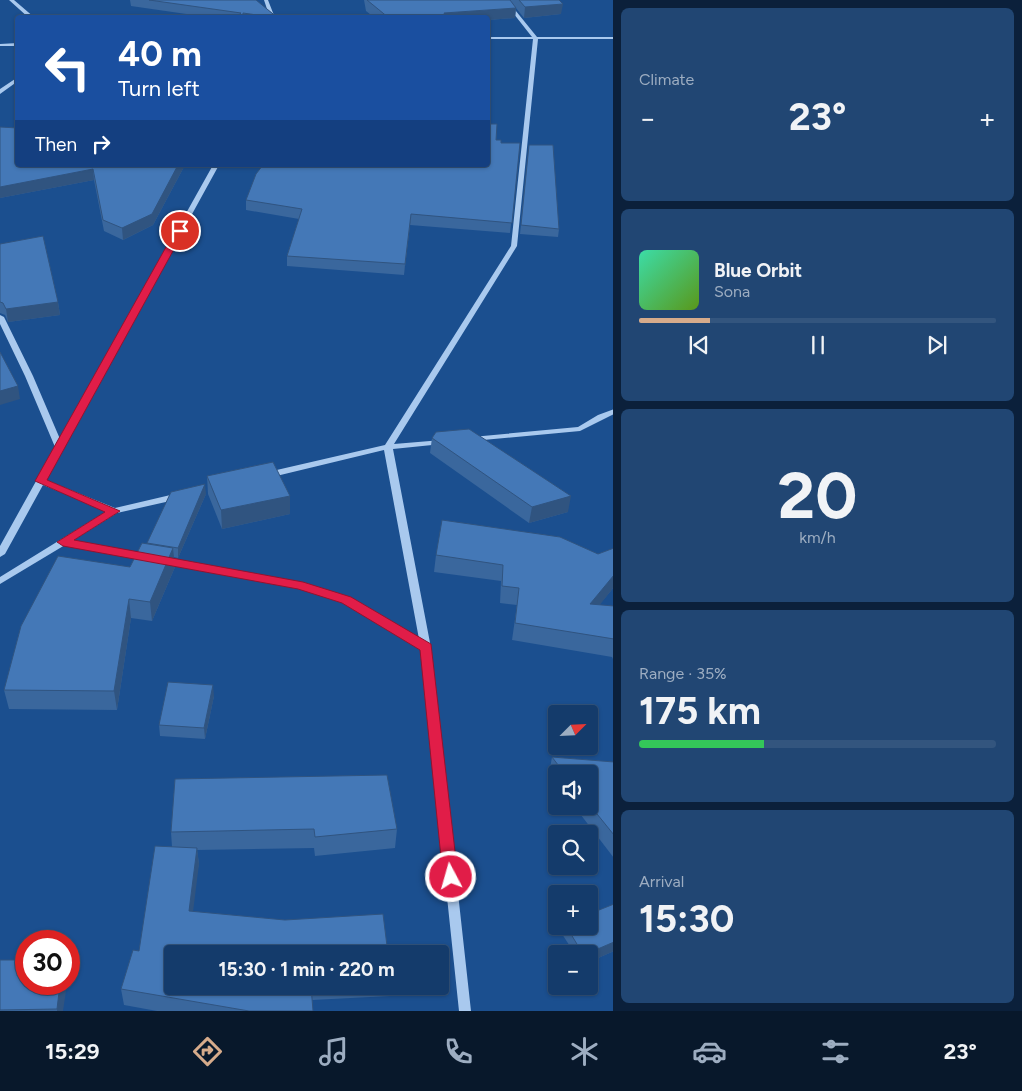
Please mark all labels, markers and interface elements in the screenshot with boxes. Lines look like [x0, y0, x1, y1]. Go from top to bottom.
text: 40 m [118, 33, 202, 75]
icon: left [35, 35, 100, 100]
text: Climate [639, 70, 694, 89]
text: Turn left [118, 75, 200, 102]
text: 23° [789, 94, 846, 140]
text: − [639, 101, 656, 135]
text: + [979, 101, 996, 135]
icon: right [87, 130, 115, 158]
text: Then [35, 133, 77, 156]
pin [159, 210, 201, 252]
icon: arrive [166, 217, 194, 245]
text: Blue Orbit [714, 259, 802, 282]
text: Sona [714, 282, 750, 301]
icon: previous [685, 331, 713, 359]
icon: pause [804, 331, 832, 359]
icon: next [923, 331, 951, 359]
text: 20 [778, 456, 857, 534]
text: km/h [799, 528, 836, 547]
text: Range · 35% [639, 664, 727, 683]
text: 175 km [639, 688, 761, 734]
north arrow [548, 705, 598, 755]
map controls [548, 705, 598, 995]
button: sound [548, 765, 598, 815]
button: search [548, 825, 598, 875]
position arrow [424, 850, 476, 902]
text: Arrival [639, 872, 684, 891]
button: + [548, 885, 598, 935]
text: 15:30 [639, 896, 734, 942]
speed limit sign: 30 [15, 930, 80, 995]
button: − [548, 945, 598, 995]
text: 15:30 · 1 min · 220 m [219, 958, 394, 981]
icon: directions [190, 1034, 225, 1069]
icon: music [316, 1034, 351, 1069]
icon: phone [441, 1034, 476, 1069]
icon: climate [567, 1034, 602, 1069]
icon: car [692, 1034, 727, 1069]
icon: filters [818, 1034, 853, 1069]
text: 15:29 [45, 1038, 99, 1065]
text: 23° [943, 1038, 977, 1065]

